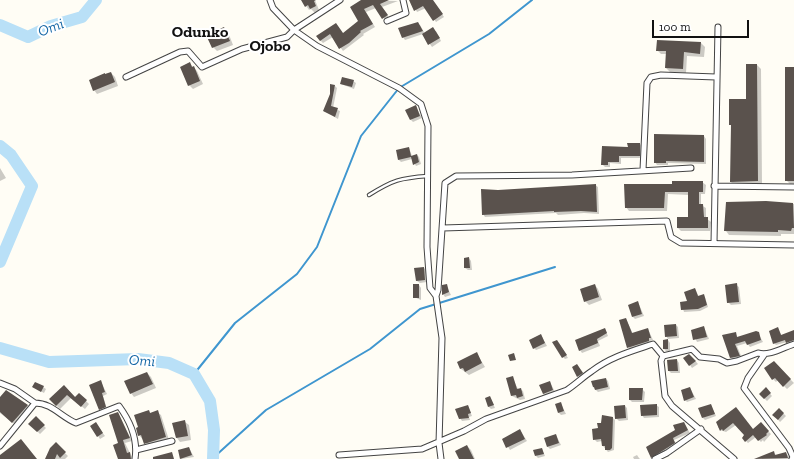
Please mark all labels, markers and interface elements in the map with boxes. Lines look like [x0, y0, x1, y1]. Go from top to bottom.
scale bar [654, 12, 751, 38]
water label: Omi [36, 15, 66, 41]
text: 100 m [659, 20, 691, 34]
district label: Odunko [172, 22, 228, 42]
district label: Ojobo [249, 36, 291, 56]
water label: Omi [128, 351, 156, 371]

